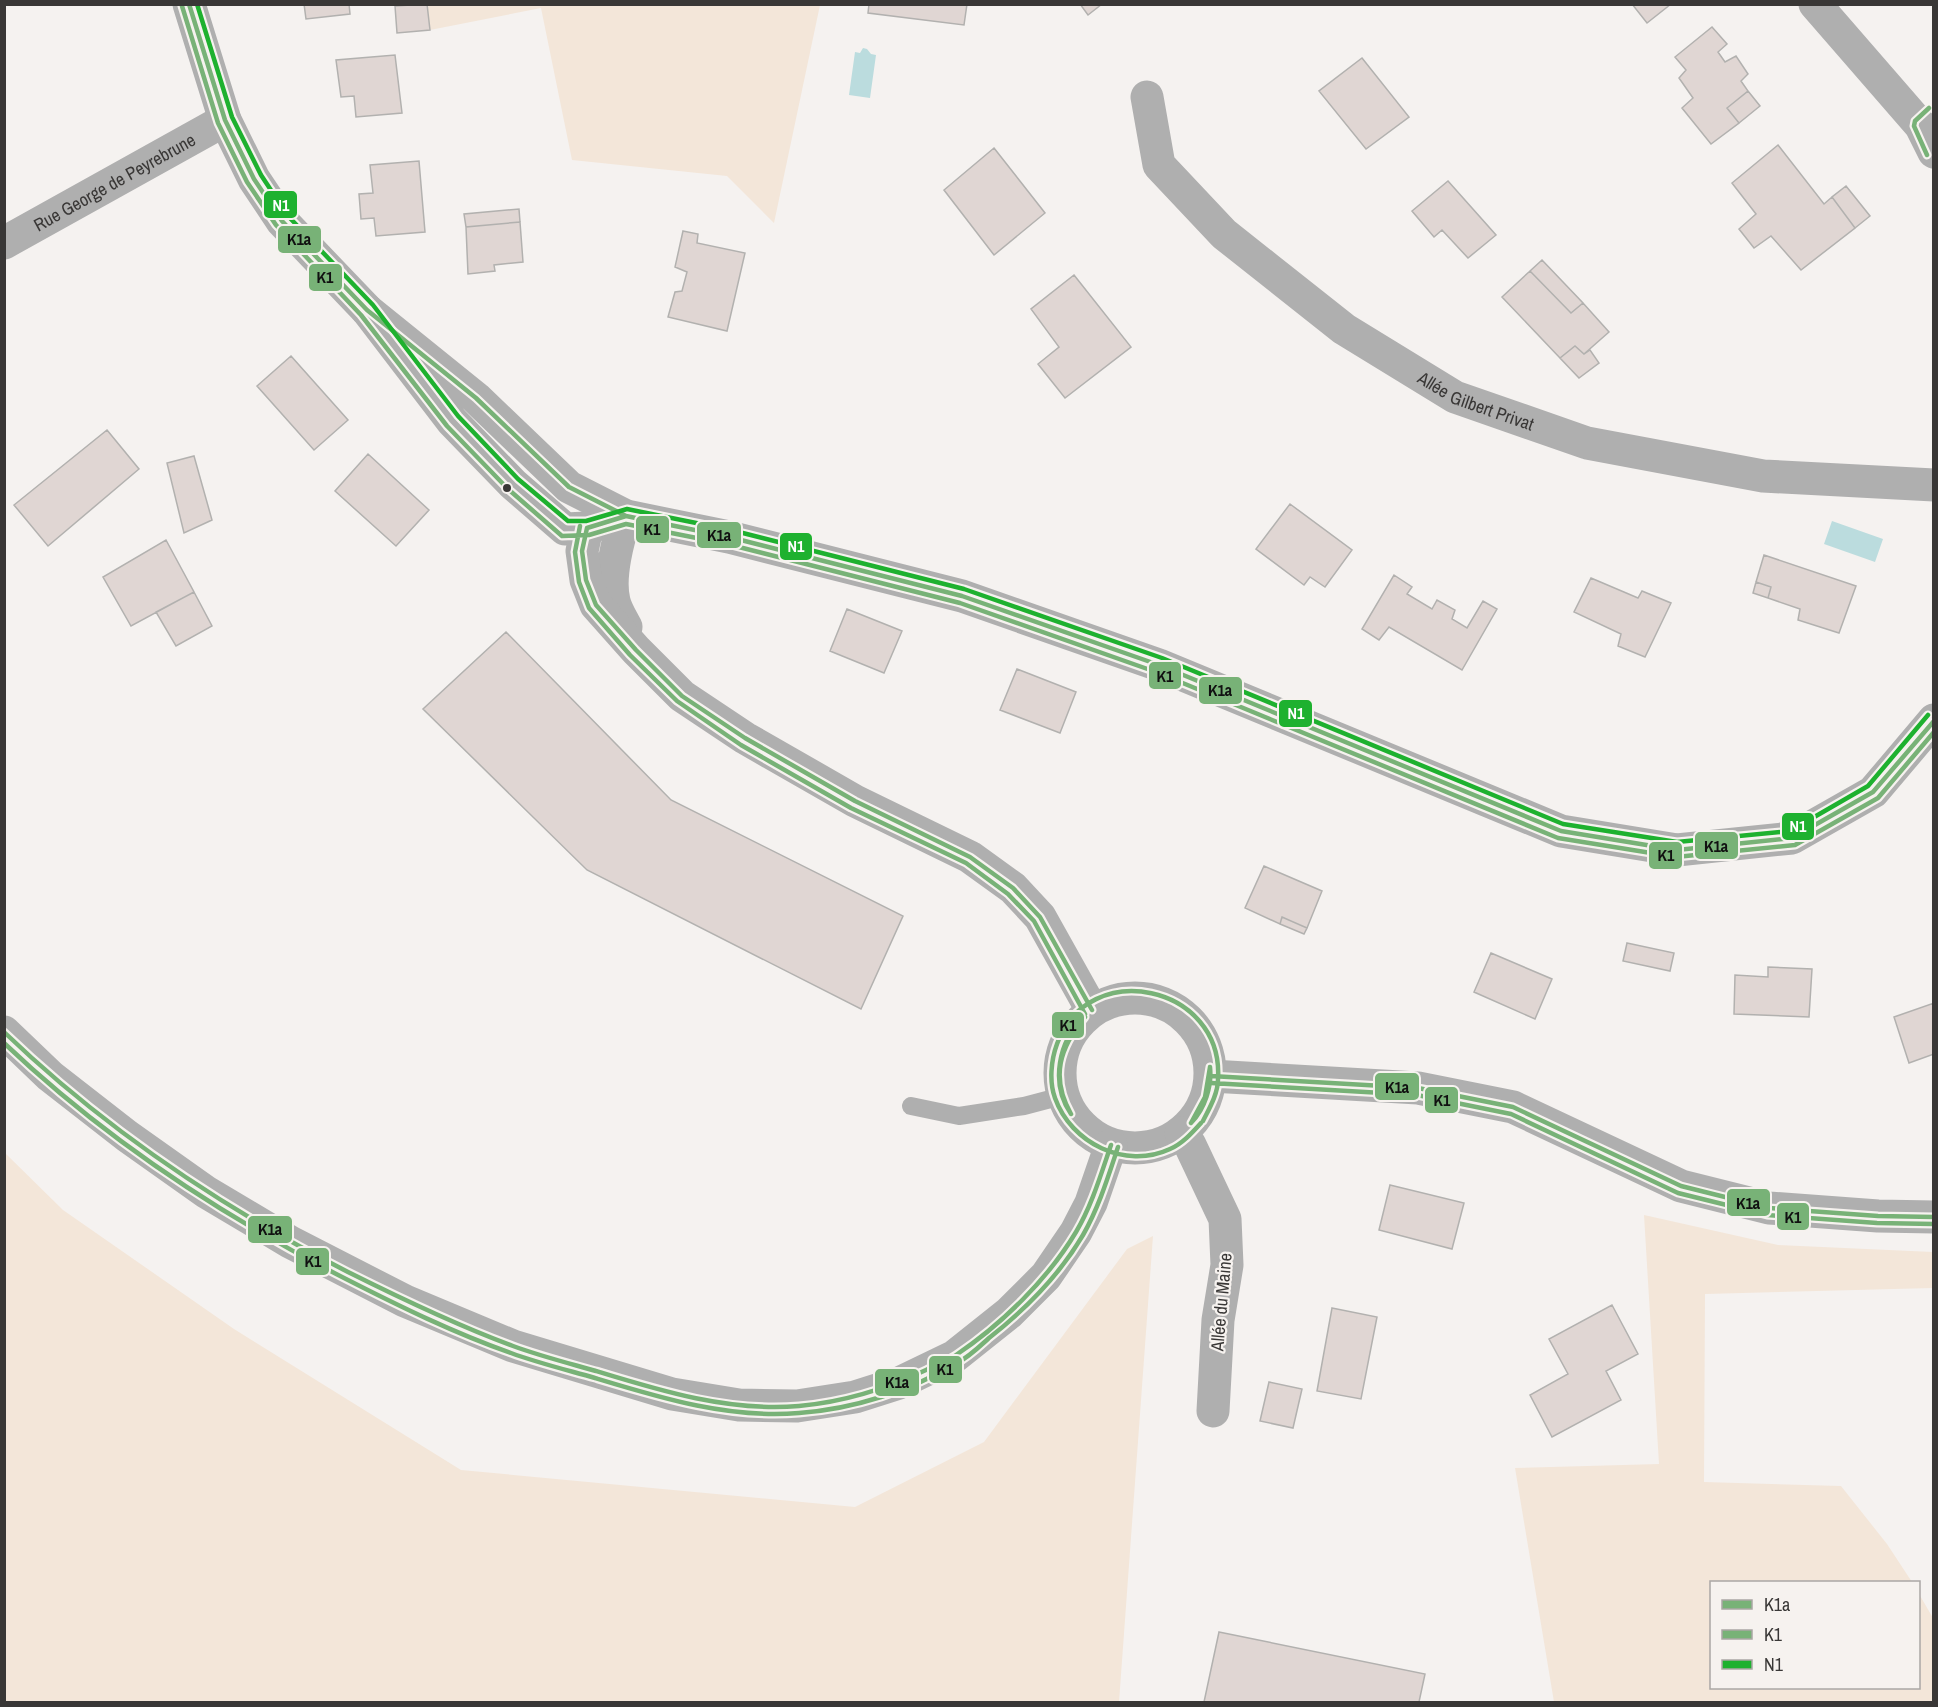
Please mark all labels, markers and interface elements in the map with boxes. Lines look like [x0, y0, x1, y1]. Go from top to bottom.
street label: Rue George de Peyrebrune [29, 127, 199, 237]
line badge: N1 [263, 190, 298, 219]
text: N1 [273, 194, 290, 216]
line badge: K1a [277, 225, 322, 254]
text: K1a [287, 228, 312, 250]
line badge: K1 [308, 263, 343, 292]
text: K1 [317, 266, 334, 288]
street label: Allée Gilbert Privat [1413, 364, 1537, 436]
unlabelled marker [501, 482, 513, 494]
line badge: K1 [635, 515, 670, 544]
text: K1 [644, 518, 661, 540]
line badge: K1a [696, 521, 742, 549]
text: K1a [707, 524, 732, 546]
line badge: N1 [779, 532, 813, 561]
text: N1 [788, 535, 805, 557]
line badge: K1 [1148, 661, 1182, 690]
text: K1 [1157, 665, 1174, 687]
line badge: K1a [1198, 676, 1243, 705]
text: K1a [1208, 679, 1233, 701]
line badge: N1 [1278, 699, 1313, 728]
text: N1 [1288, 702, 1305, 724]
line badge: N1 [1781, 812, 1815, 841]
text: N1 [1790, 815, 1807, 837]
line badge: K1a [1694, 831, 1739, 860]
text: K1a [1704, 835, 1729, 857]
line badge: K1 [1648, 841, 1683, 870]
text: K1 [1658, 844, 1675, 866]
line badge: K1 [1051, 1011, 1085, 1039]
text: K1 [1060, 1014, 1077, 1036]
line badge: K1a [1374, 1072, 1420, 1101]
text: K1a [1385, 1076, 1410, 1098]
line badge: K1 [1424, 1086, 1459, 1114]
text: K1 [1434, 1089, 1451, 1111]
line badge: K1a [1726, 1188, 1771, 1217]
text: K1a [1736, 1192, 1761, 1214]
line badge: K1 [1776, 1202, 1810, 1231]
text: K1 [1785, 1206, 1802, 1228]
line badge: K1a [247, 1215, 293, 1244]
text: K1a [258, 1218, 283, 1240]
line badge: K1 [295, 1247, 330, 1276]
text: K1 [305, 1250, 322, 1272]
street label: Allée du Maine [1204, 1252, 1238, 1353]
line badge: K1 [928, 1355, 963, 1384]
text: K1 [937, 1358, 954, 1380]
line badge: K1a [874, 1368, 920, 1397]
text: K1a [885, 1371, 910, 1393]
legend [1710, 1581, 1920, 1689]
text: K1a [1764, 1592, 1790, 1617]
text: K1 [1764, 1622, 1783, 1647]
text: N1 [1764, 1652, 1784, 1677]

